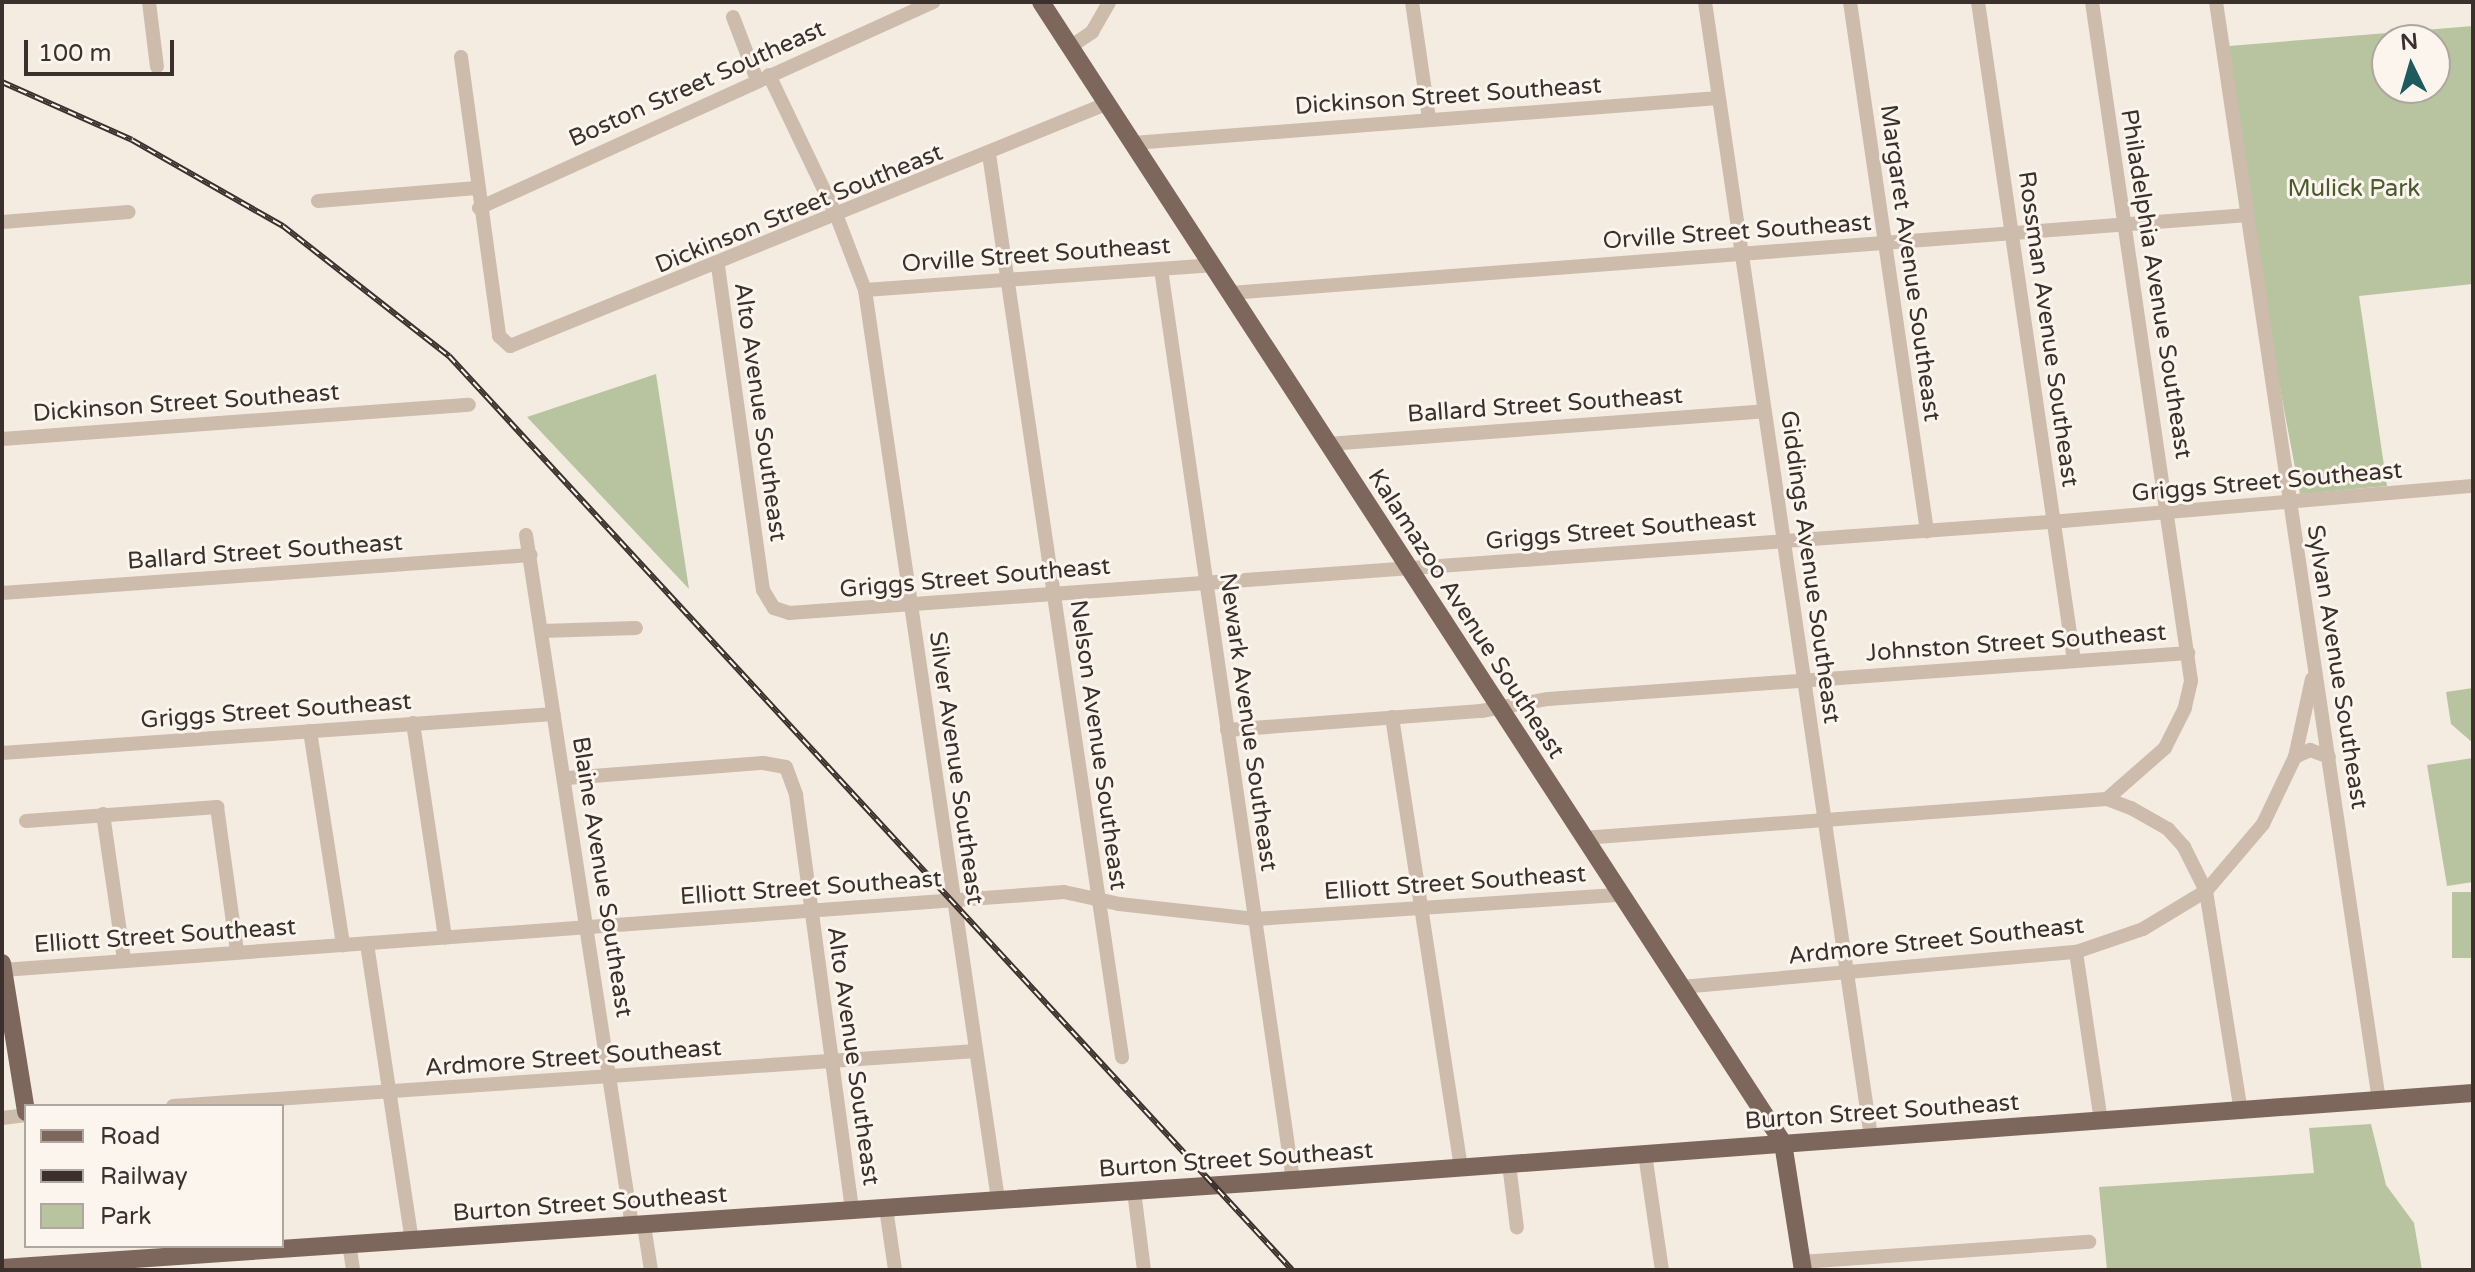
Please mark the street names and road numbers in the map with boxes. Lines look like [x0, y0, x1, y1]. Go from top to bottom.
street label: Boston Street Southeast [565, 14, 829, 154]
street label: Dickinson Street Southeast [1294, 71, 1602, 121]
street label: Margaret Avenue Southeast [1874, 103, 1946, 423]
street label: Philadelphia Avenue Southeast [2114, 107, 2198, 461]
street label: Dickinson Street Southeast [651, 138, 947, 280]
street label: Rossman Avenue Southeast [2012, 169, 2084, 489]
street label: Orville Street Southeast [1602, 208, 1872, 256]
street label: Orville Street Southeast [901, 231, 1171, 279]
street label: Alto Avenue Southeast [728, 281, 792, 543]
street label: Dickinson Street Southeast [32, 378, 340, 428]
street label: Ballard Street Southeast [1406, 381, 1684, 429]
street label: Giddings Avenue Southeast [1774, 409, 1846, 725]
street label: Griggs Street Southeast [2130, 456, 2404, 508]
street label: Kalamazoo Avenue Southeast [1361, 464, 1571, 764]
street label: Griggs Street Southeast [1484, 504, 1758, 556]
street label: Sylvan Avenue Southeast [2300, 523, 2374, 811]
street label: Ballard Street Southeast [126, 528, 404, 576]
street label: Griggs Street Southeast [838, 552, 1112, 604]
street label: Newark Avenue Southeast [1213, 571, 1283, 873]
street label: Nelson Avenue Southeast [1063, 598, 1133, 892]
street label: Johnston Street Southeast [1865, 618, 2167, 668]
street label: Silver Avenue Southeast [923, 630, 989, 906]
street label: Griggs Street Southeast [139, 687, 413, 735]
street label: Blaine Avenue Southeast [566, 735, 638, 1019]
street label: Elliott Street Southeast [1323, 859, 1587, 907]
street label: Elliott Street Southeast [679, 864, 943, 912]
street label: Ardmore Street Southeast [1787, 911, 2085, 971]
street label: Elliott Street Southeast [33, 912, 297, 960]
street label: Alto Avenue Southeast [821, 925, 885, 1187]
street label: Ardmore Street Southeast [424, 1033, 722, 1083]
street label: Burton Street Southeast [1744, 1088, 2020, 1136]
street label: Burton Street Southeast [1098, 1136, 1374, 1184]
street label: Burton Street Southeast [452, 1180, 728, 1228]

